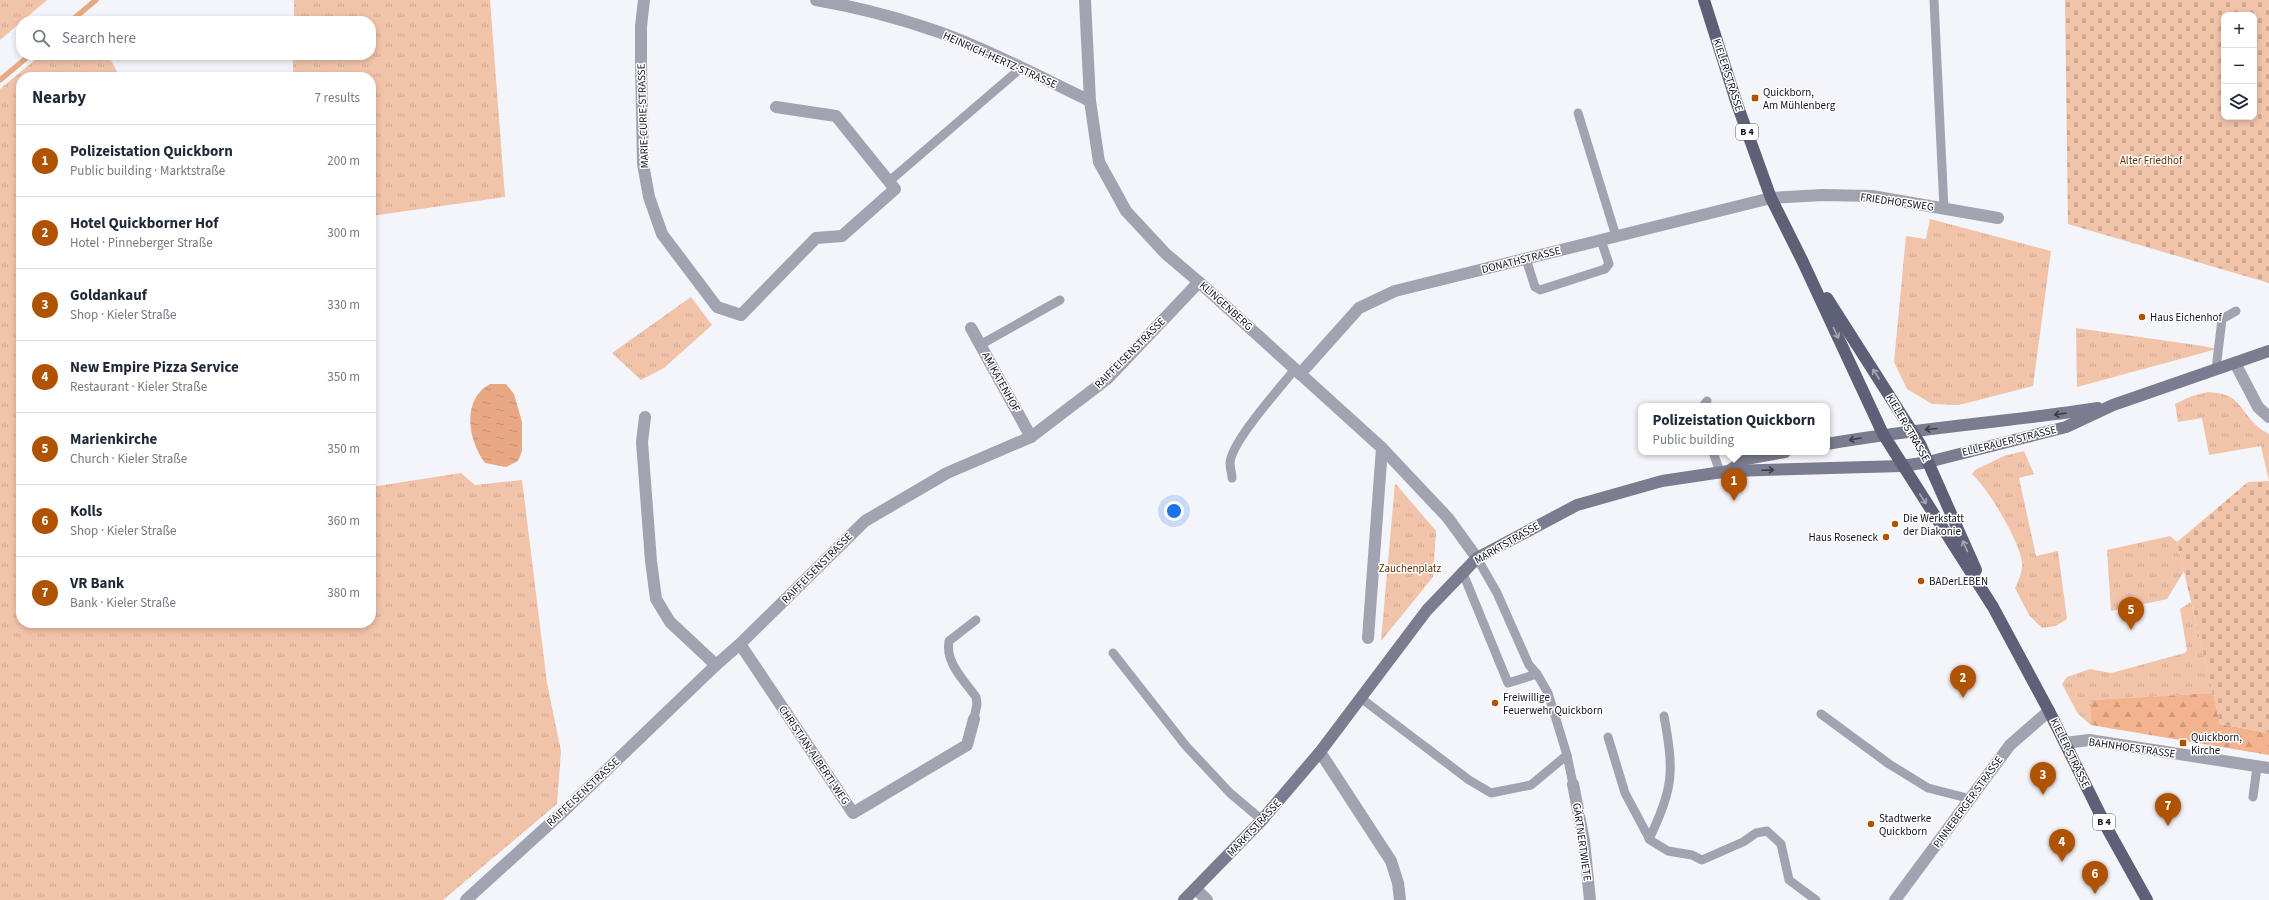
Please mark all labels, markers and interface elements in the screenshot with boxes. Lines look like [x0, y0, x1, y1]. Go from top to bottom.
map controls [2221, 12, 2257, 120]
button: + [2221, 12, 2257, 48]
search box [16, 16, 376, 60]
icon: search [30, 27, 52, 49]
text: Search here [62, 28, 136, 49]
street label: HEINRICH-HERTZ-STRASSE [941, 28, 1060, 92]
street label: KIELER STRASSE [1709, 37, 1747, 114]
button: − [2221, 48, 2257, 84]
street label: MARIE-CURIE-STRASSE [634, 63, 652, 169]
button: layers [2221, 84, 2257, 120]
place label: Quickborn, Am Mühlenberg [1763, 85, 1836, 113]
text: Nearby [32, 86, 86, 110]
text: 7 results [315, 89, 360, 107]
marker: Quickborn, Am Mühlenberg [1750, 93, 1760, 103]
road number: B 4 [1736, 124, 1758, 140]
text: Polizeistation Quickborn [70, 141, 233, 162]
text: 1 [42, 152, 48, 170]
text: 200 m [327, 152, 360, 170]
park label: Alter Friedhof [2120, 153, 2183, 168]
text: Public building · Marktstraße [70, 162, 225, 180]
street label: FRIEDHOFSWEG [1859, 189, 1935, 215]
text: Hotel Quickborner Hof [70, 213, 218, 234]
text: 2 [42, 224, 48, 242]
text: 300 m [327, 224, 360, 242]
text: Hotel · Pinneberger Straße [70, 234, 213, 252]
street label: DONATHSTRASSE [1480, 243, 1562, 277]
street label: KLINGENBERG [1196, 278, 1256, 334]
text: Goldankauf [70, 285, 147, 306]
text: 3 [42, 296, 48, 314]
text: 330 m [327, 296, 360, 314]
text: Shop · Kieler Straße [70, 306, 176, 324]
place label: Haus Eichenhof [2150, 310, 2222, 325]
marker: Haus Eichenhof [2137, 312, 2147, 322]
street label: RAIFFEISENSTRASSE [1091, 314, 1169, 392]
one-way arrow [1833, 327, 1840, 339]
street label: AM KATENHOF [978, 349, 1024, 415]
text: New Empire Pizza Service [70, 357, 239, 378]
text: 4 [42, 368, 48, 386]
text: 350 m [327, 368, 360, 386]
one-way arrow [1871, 368, 1879, 380]
text: Restaurant · Kieler Straße [70, 378, 207, 396]
street label: KIELER STRASSE [1883, 391, 1934, 465]
popup [1638, 403, 1830, 455]
text: Polizeistation Quickborn [1653, 410, 1815, 431]
one-way arrow [2054, 410, 2067, 418]
street label: ELLERAUER STRASSE [1960, 422, 2058, 460]
one-way arrow [1925, 425, 1938, 432]
text: Marienkirche [70, 429, 157, 450]
text: Public building [1653, 431, 1734, 449]
one-way arrow [1849, 436, 1862, 444]
text: 5 [42, 440, 48, 458]
text: 350 m [327, 440, 360, 458]
text: Church · Kieler Straße [70, 450, 187, 468]
one-way arrow [1761, 466, 1774, 474]
pin: 1 [1721, 468, 1747, 501]
one-way arrow [1919, 493, 1927, 504]
text: Kolls [70, 501, 103, 522]
your location [1164, 501, 1184, 521]
place label: Die Werkstatt der Diakonie [1903, 511, 1964, 539]
text: 6 [42, 512, 48, 530]
text: 360 m [327, 512, 360, 530]
street label: MARKTSTRASSE [1472, 518, 1543, 568]
marker: Die Werkstatt der Diakonie [1890, 519, 1900, 529]
text: Shop · Kieler Straße [70, 522, 176, 540]
street label: RAIFFEISENSTRASSE [778, 529, 856, 607]
place label: Haus Roseneck [1808, 530, 1879, 545]
marker: Haus Roseneck [1881, 532, 1891, 542]
one-way arrow [1961, 540, 1969, 552]
park label: Zauchenplatz [1379, 561, 1442, 576]
text: VR Bank [70, 573, 124, 594]
place label: BADerLEBEN [1929, 574, 1988, 589]
marker: BADerLEBEN [1916, 576, 1926, 586]
text: 7 [42, 584, 48, 602]
text: 380 m [327, 584, 360, 602]
text: Bank · Kieler Straße [70, 594, 176, 612]
pin: 5 [2118, 597, 2144, 630]
pin: 2 [1950, 665, 1976, 698]
place label: Freiwillige Feuerwehr Quickborn [1503, 690, 1603, 718]
marker: Freiwillige Feuerwehr Quickborn [1490, 698, 1500, 708]
street label: CHRISTIAN-ALBERTI-WEG [775, 702, 853, 808]
street label: KIELER STRASSE [2047, 716, 2093, 791]
place label: Quickborn, Kirche [2191, 730, 2242, 758]
street label: BAHNHOFSTRASSE [2088, 734, 2177, 762]
marker: Quickborn, Kirche [2178, 738, 2188, 748]
street label: PINNEBERGER STRASSE [1930, 753, 2006, 851]
street label: RAIFFEISENSTRASSE [543, 754, 623, 830]
pin: 3 [2030, 762, 2056, 795]
pin: 7 [2155, 793, 2181, 826]
street label: MARKTSTRASSE [1224, 796, 1285, 860]
street label: GÄRTNERTWIETE [1569, 802, 1595, 882]
place label: Stadtwerke Quickborn [1879, 811, 1932, 839]
road number: B 4 [2093, 814, 2115, 830]
marker: Stadtwerke Quickborn [1866, 819, 1876, 829]
pin: 4 [2049, 829, 2075, 862]
pin: 6 [2082, 861, 2108, 894]

